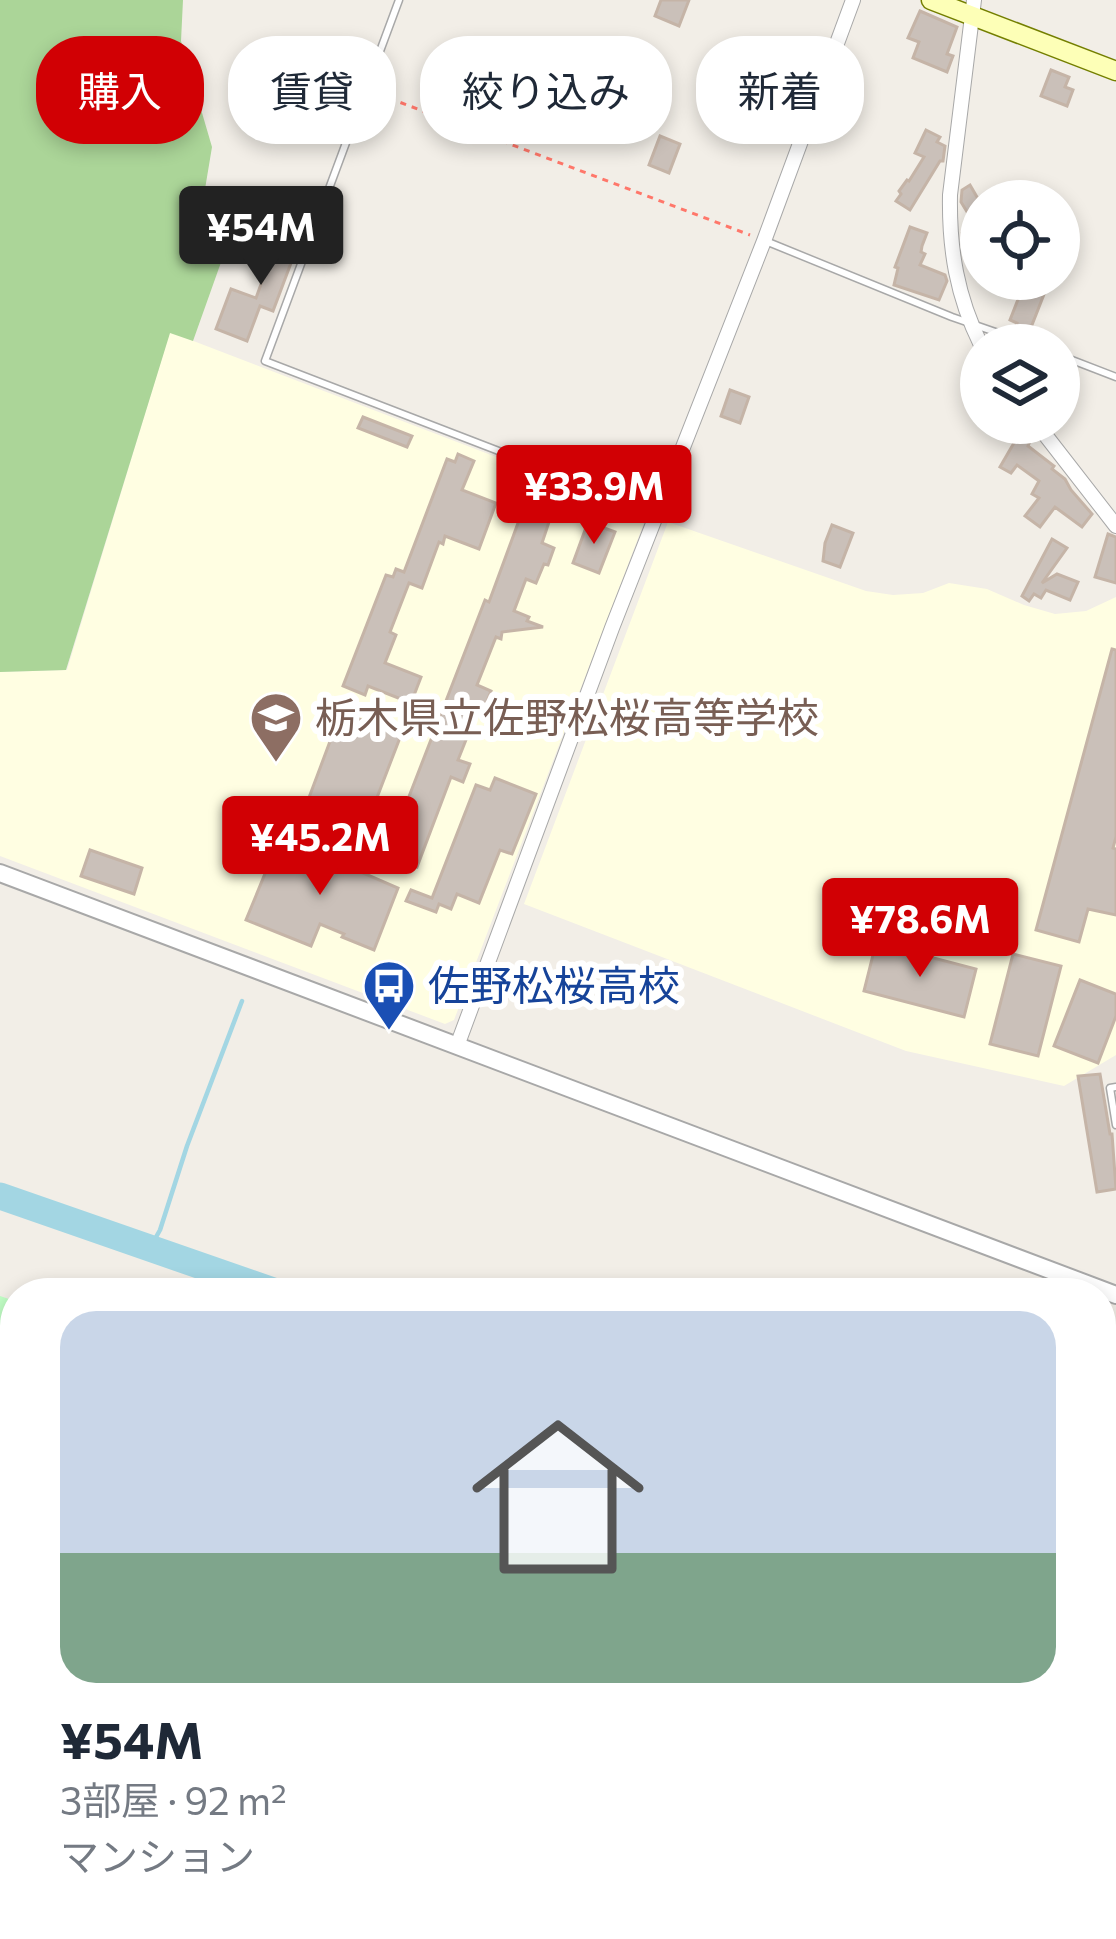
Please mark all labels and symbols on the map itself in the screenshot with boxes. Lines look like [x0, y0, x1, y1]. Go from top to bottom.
pin: ¥54M [190, 186, 332, 288]
pin: ¥33.9M [496, 445, 692, 547]
school or university icon: 栃木県立佐野松桜高等学校 [248, 690, 304, 764]
place label: 栃木県立佐野松桜高等学校 [315, 690, 819, 742]
pin: ¥45.2M [222, 796, 418, 898]
pin: ¥78.6M [822, 878, 1018, 980]
bus stop icon: 佐野松桜高校 [361, 958, 417, 1032]
place label: 佐野松桜高校 [428, 958, 680, 1010]

